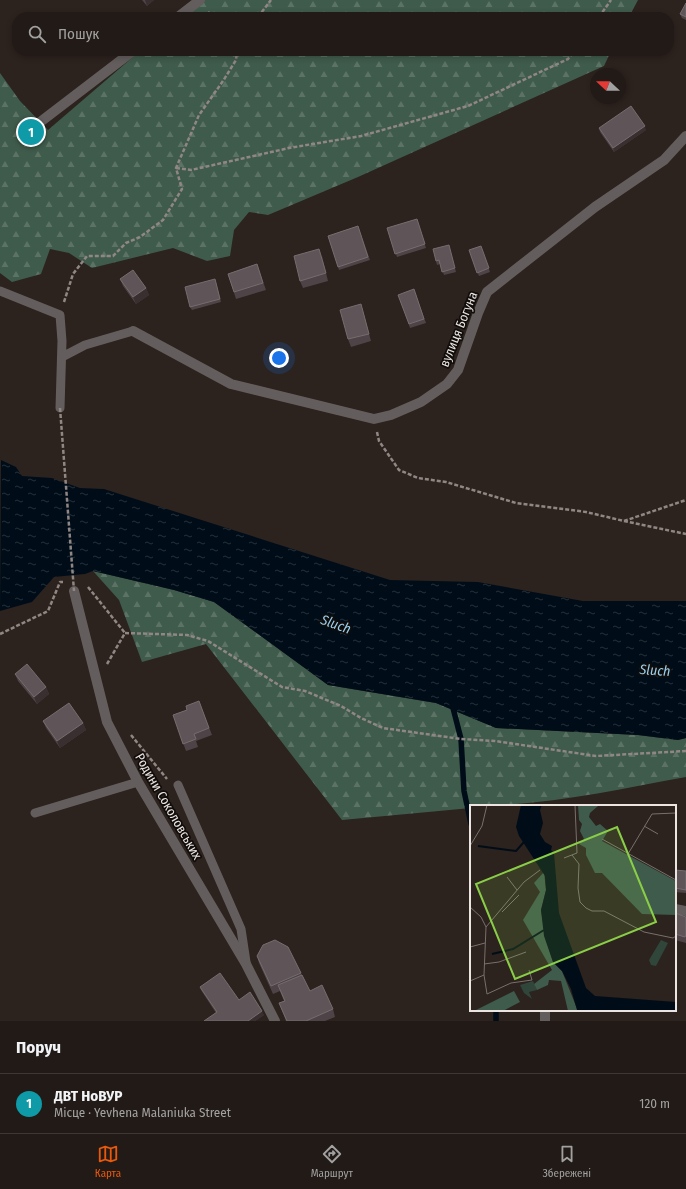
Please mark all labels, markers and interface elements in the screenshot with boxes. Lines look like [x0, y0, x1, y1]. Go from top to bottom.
search box [12, 12, 674, 56]
icon: search [26, 23, 48, 45]
text: Пошук [58, 25, 99, 43]
north arrow [590, 68, 626, 104]
pin: 1 [18, 117, 44, 147]
street label: вулиця Богуна [437, 289, 480, 369]
your location [269, 348, 289, 368]
water label: Sluch [317, 611, 353, 638]
water label: Sluch [638, 661, 671, 680]
street label: Родини Соколовських [132, 751, 205, 862]
inset map [470, 805, 676, 1011]
text: Поруч [16, 1037, 61, 1058]
text: ДВТ НоВУР [54, 1087, 122, 1105]
text: 1 [26, 1096, 32, 1111]
text: 120 m [639, 1096, 670, 1111]
text: Місце · Yevhena Malaniuka Street [54, 1105, 231, 1120]
tab: Карта [95, 1143, 121, 1180]
tab: Маршрут [311, 1143, 353, 1180]
tab: Збережені [543, 1143, 591, 1180]

